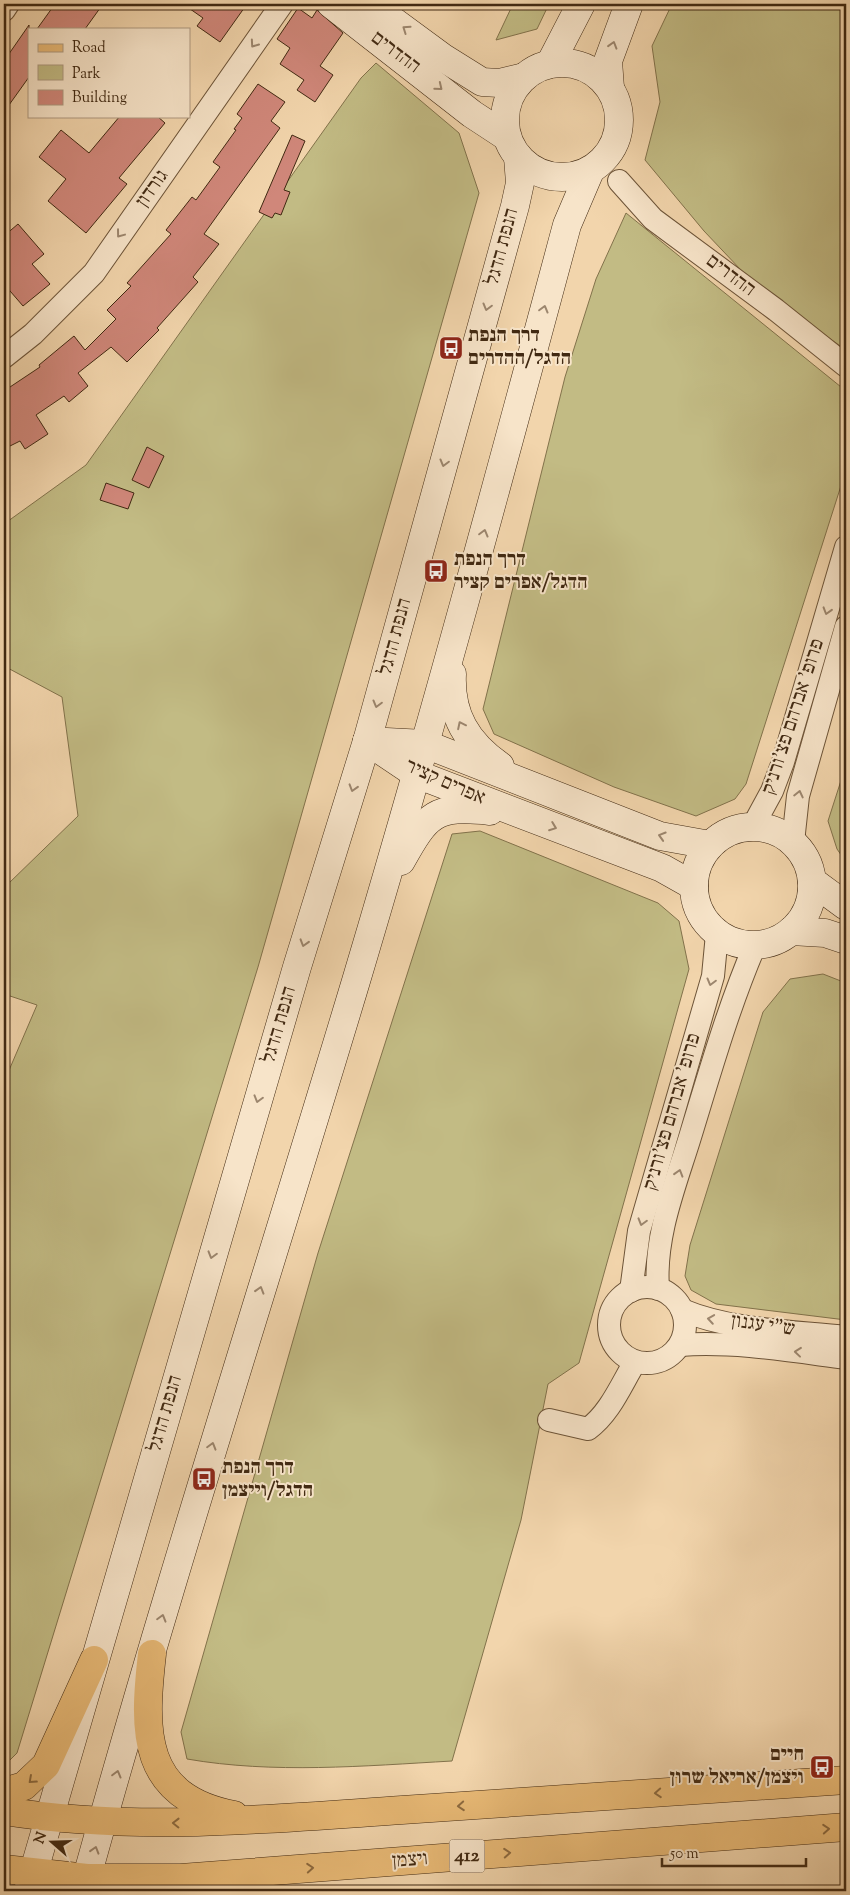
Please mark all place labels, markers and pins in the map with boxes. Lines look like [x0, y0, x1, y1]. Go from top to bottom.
place label: דרך הנפת הדגל/ההדרים [468, 322, 571, 374]
bus stop icon: דרך הנפת הדגל/ההדרים [438, 335, 464, 361]
place label: דרך הנפת הדגל/אפרים קציר [454, 546, 588, 598]
bus stop icon: דרך הנפת הדגל/אפרים קציר [423, 558, 449, 584]
place label: דרך הנפת הדגל/וייצמן [222, 1454, 313, 1506]
bus stop icon: דרך הנפת הדגל/וייצמן [191, 1466, 217, 1492]
place label: חיים ויצמן/אריאל שרון [670, 1741, 804, 1793]
bus stop icon: חיים ויצמן/אריאל שרון [809, 1754, 835, 1780]

